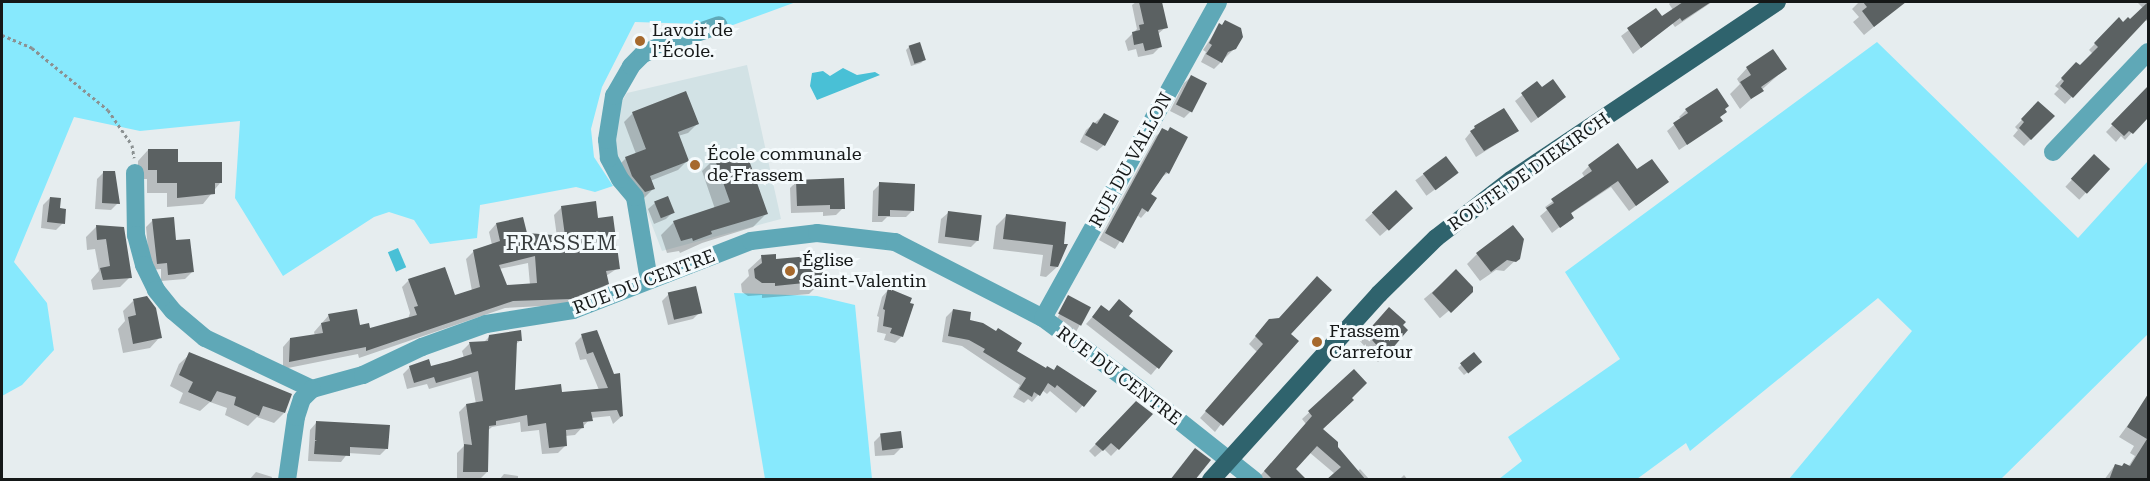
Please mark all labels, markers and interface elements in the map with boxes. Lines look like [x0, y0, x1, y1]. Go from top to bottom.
place label: Lavoir de l'École. [652, 20, 733, 63]
marker: Lavoir de l'École. [633, 34, 647, 48]
street label: RUE DU VALLON [1085, 89, 1177, 231]
street label: ROUTE DE DIEKIRCH [1444, 108, 1614, 236]
place label: École communale de Frassem [707, 144, 862, 186]
marker: École communale de Frassem [688, 158, 702, 172]
district label: FRASSEM [506, 230, 618, 256]
street label: RUE DU CENTRE [570, 245, 718, 319]
place label: Église Saint-Valentin [802, 250, 927, 292]
marker: Église Saint-Valentin [783, 264, 797, 278]
place label: Frassem Carrefour [1329, 321, 1413, 364]
street label: RUE DU CENTRE [1052, 322, 1186, 430]
marker: Frassem Carrefour [1310, 335, 1324, 349]

